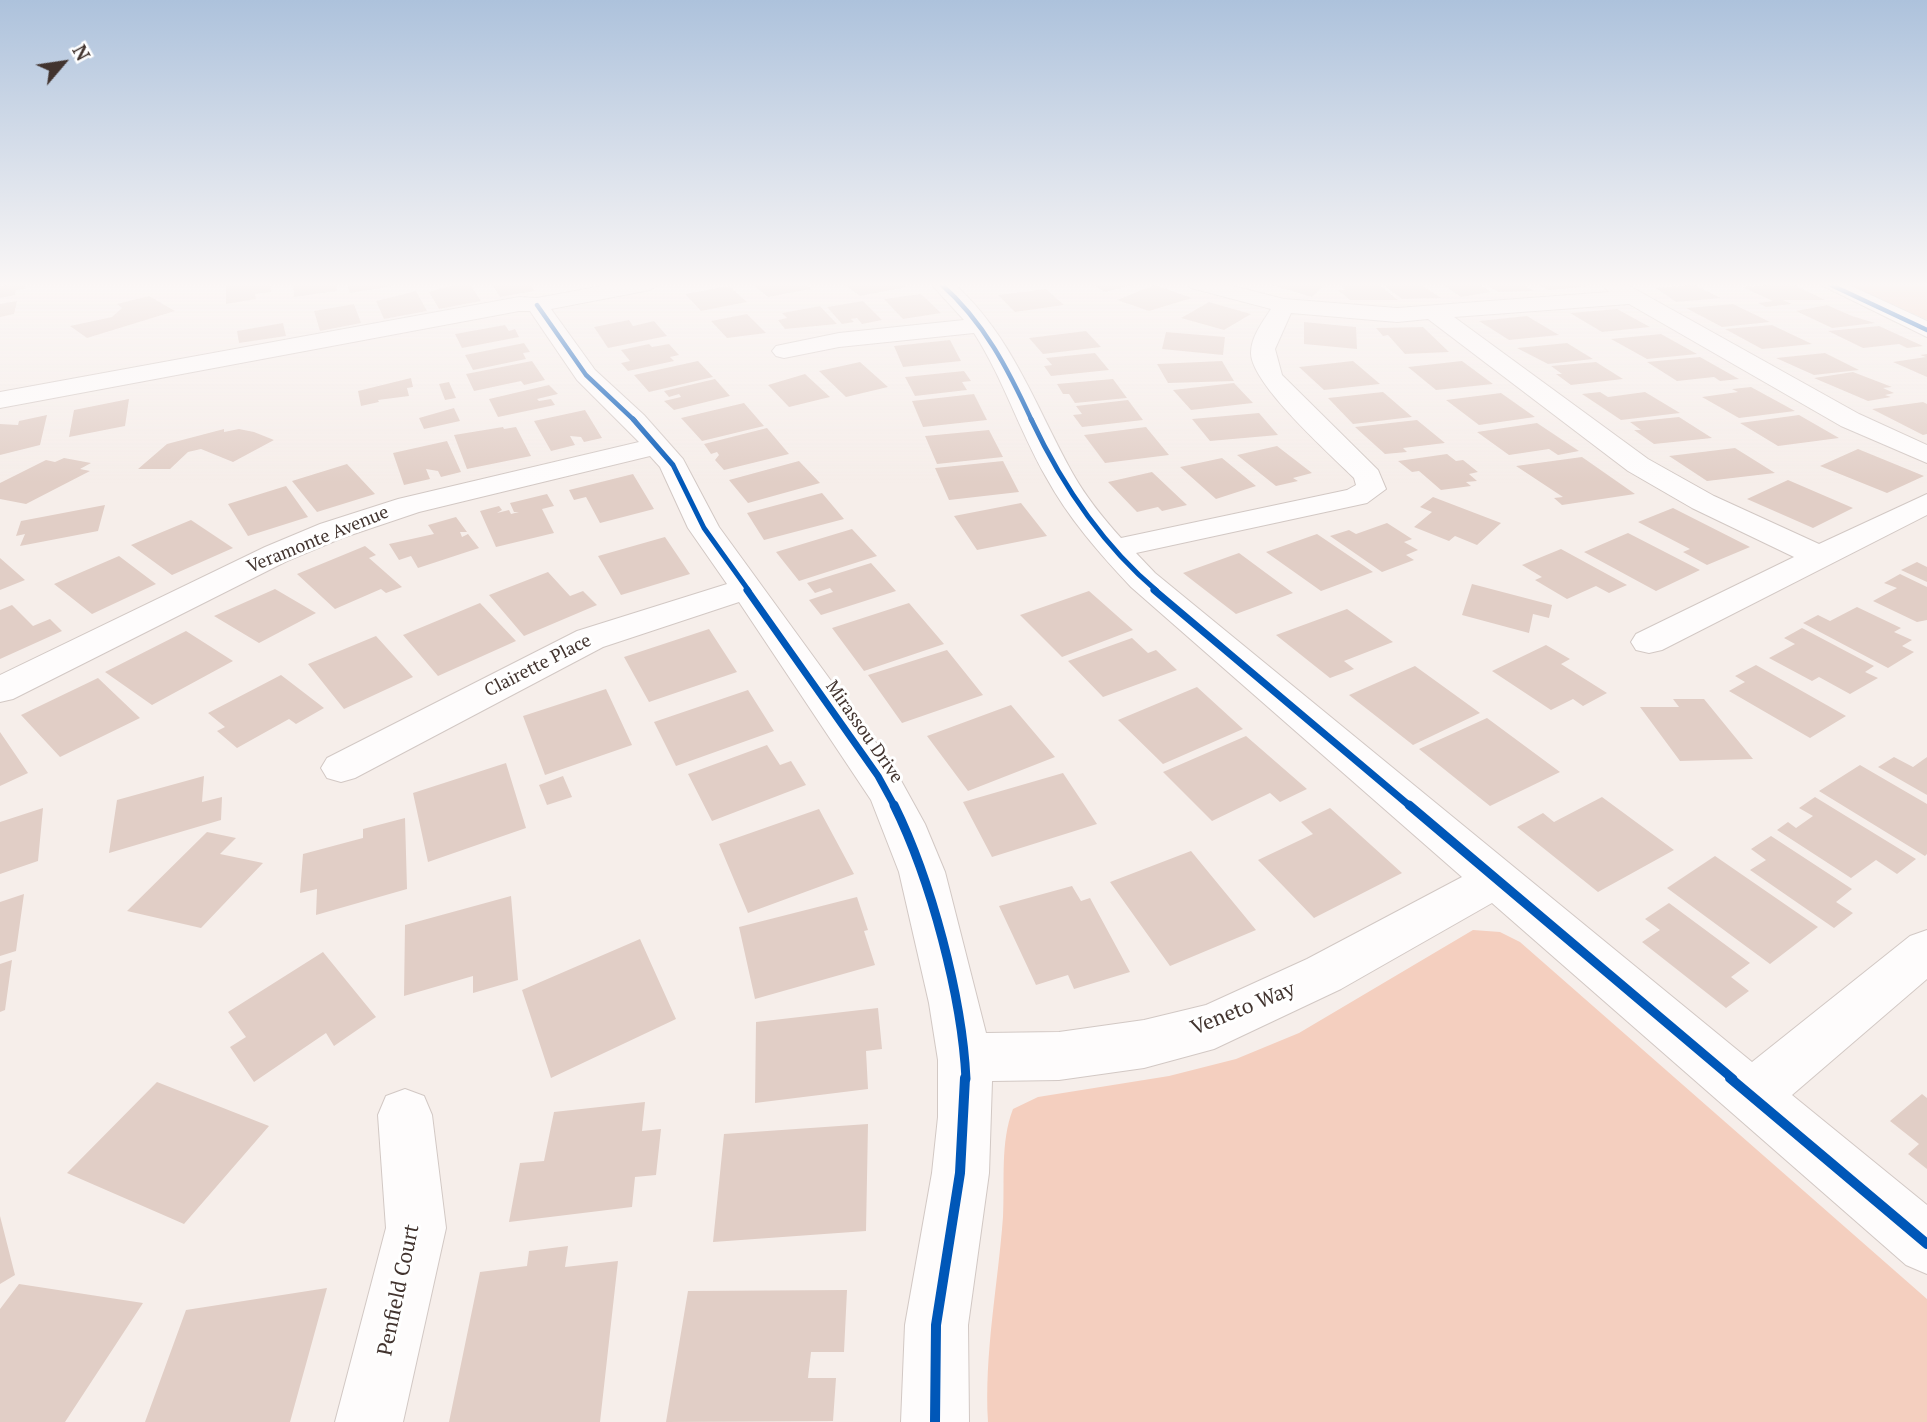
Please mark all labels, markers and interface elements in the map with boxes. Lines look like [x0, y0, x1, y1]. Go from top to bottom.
north arrow [28, 28, 98, 98]
text: N [67, 40, 96, 65]
street label: Veramonte Avenue [244, 502, 392, 578]
street label: Clairette Place [481, 630, 595, 702]
street label: Mirassou Drive [821, 677, 907, 787]
street label: Veneto Way [1187, 977, 1299, 1041]
street label: Penfield Court [373, 1222, 425, 1358]

